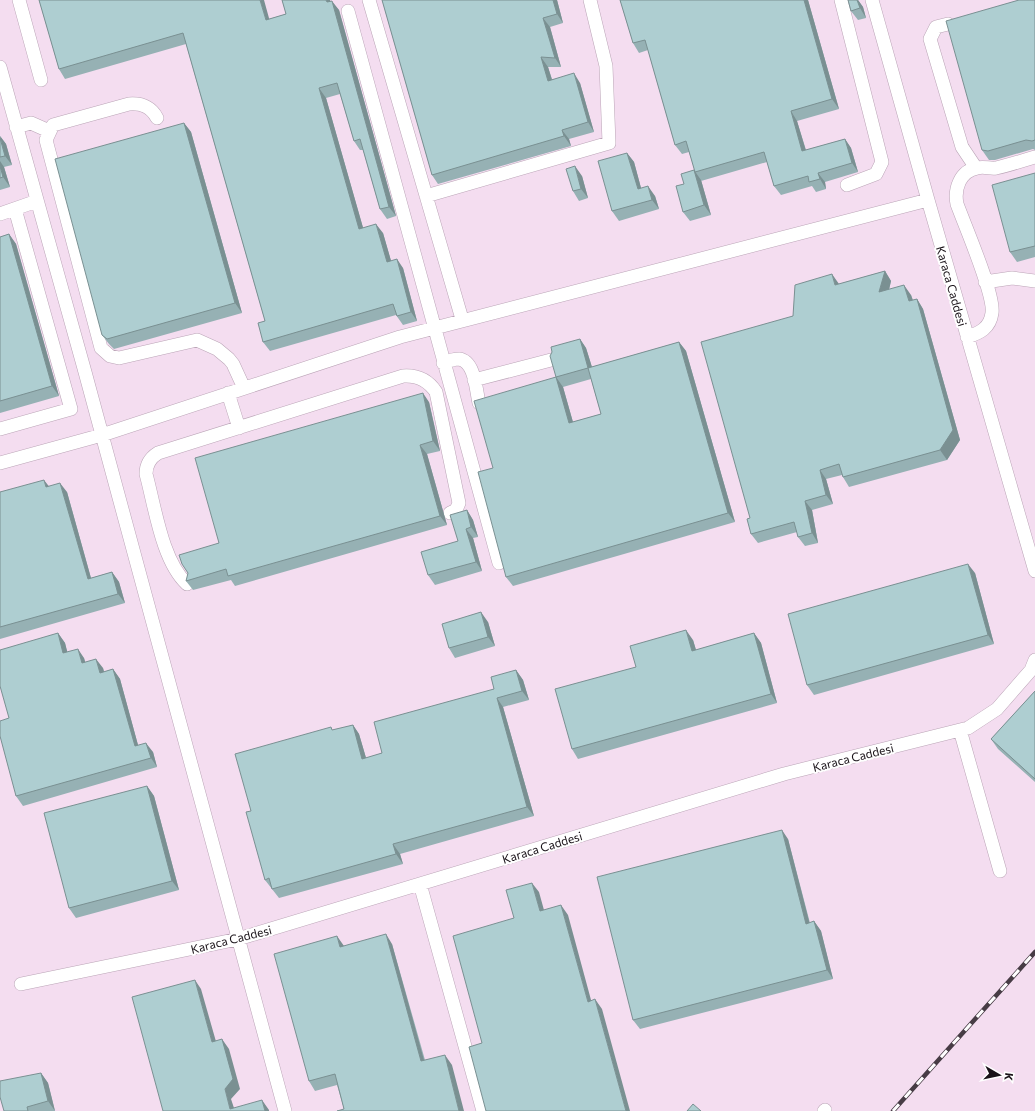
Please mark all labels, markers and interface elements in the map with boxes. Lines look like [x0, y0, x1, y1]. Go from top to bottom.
street label: Karaca Caddesi [934, 244, 970, 328]
street label: Karaca Caddesi [811, 740, 895, 774]
street label: Karaca Caddesi [500, 828, 584, 866]
street label: Karaca Caddesi [189, 922, 273, 956]
north arrow [979, 1055, 1019, 1095]
text: K [1002, 1072, 1016, 1082]

